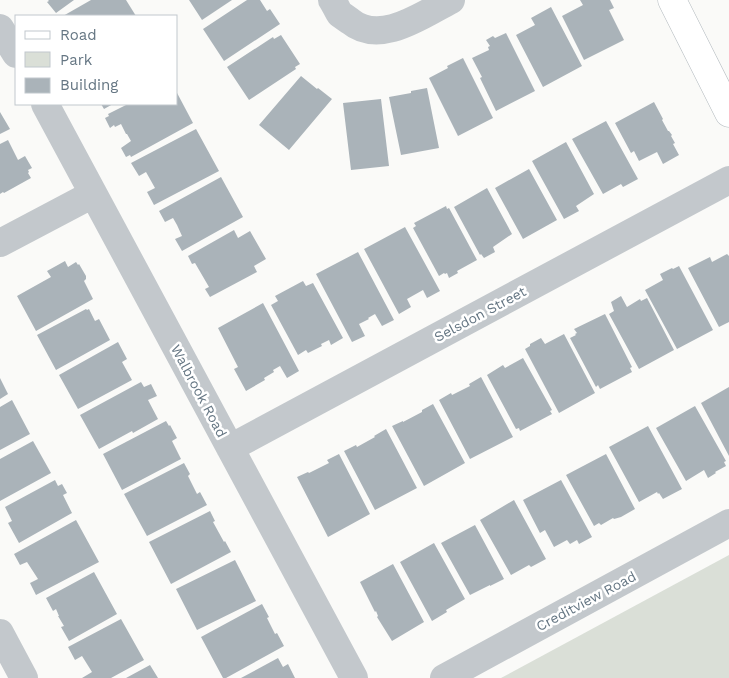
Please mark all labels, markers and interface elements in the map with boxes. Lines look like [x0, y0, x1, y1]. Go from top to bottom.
legend [15, 15, 178, 105]
text: Road [60, 26, 97, 44]
text: Park [60, 51, 93, 69]
text: Building [60, 76, 118, 94]
street label: Selsdon Street [431, 283, 529, 345]
street label: Walbrook Road [168, 342, 230, 440]
street label: Creditview Road [533, 568, 639, 634]

